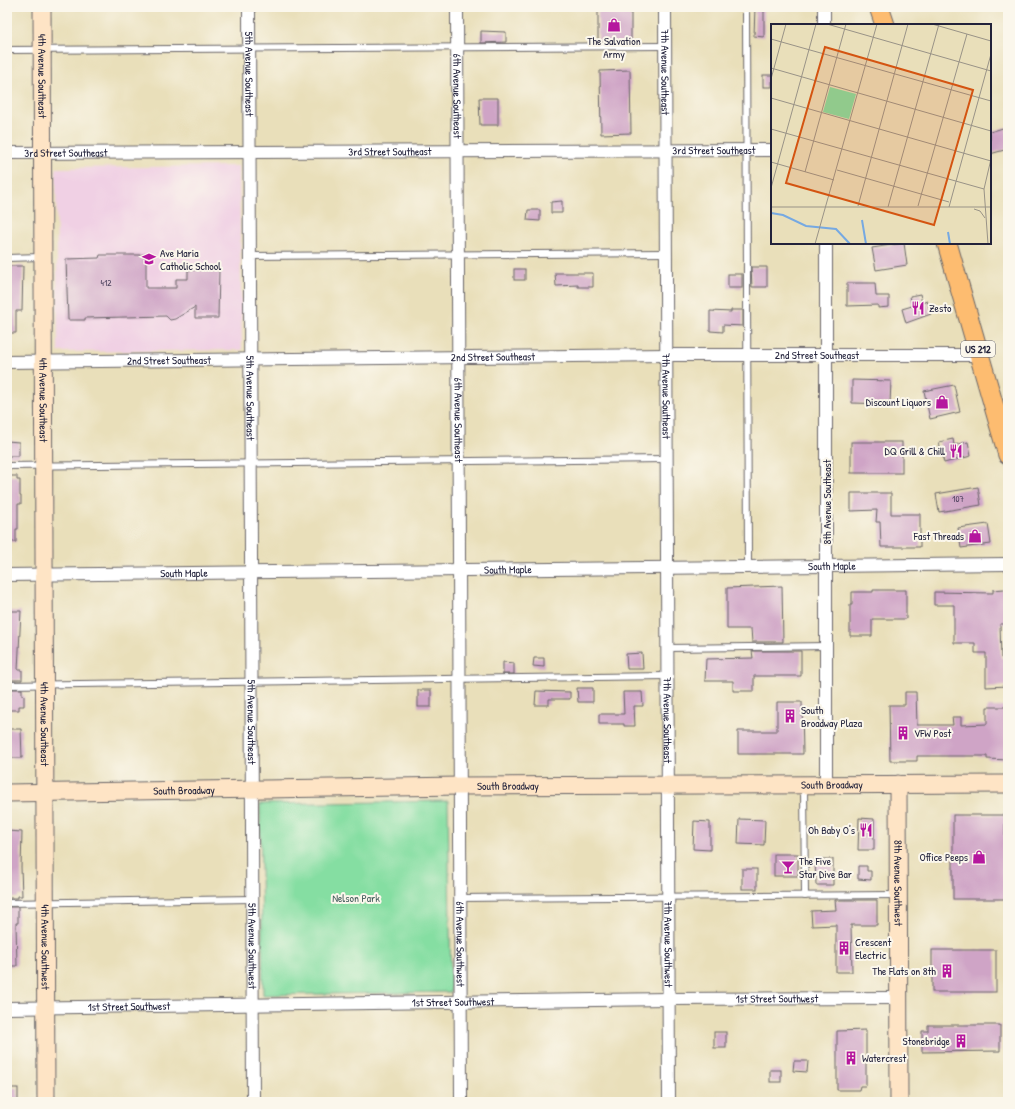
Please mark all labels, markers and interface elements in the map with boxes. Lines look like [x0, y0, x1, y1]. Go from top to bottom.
shop icon: The Salvation Army [606, 17, 622, 33]
inset map [771, 24, 991, 244]
street label: 7th Avenue Southeast [658, 29, 672, 115]
street label: 5th Avenue Southeast [242, 31, 256, 117]
street label: 4th Avenue Southeast [35, 34, 49, 119]
place label: The Salvation Army [587, 34, 641, 61]
street label: 6th Avenue Southeast [450, 54, 464, 139]
street label: 3rd Street Southeast [672, 143, 756, 157]
street label: 3rd Street Southeast [348, 144, 432, 159]
street label: 3rd Street Southeast [24, 146, 108, 160]
place label: Ave Maria Catholic School [160, 246, 221, 273]
school or university icon: Ave Maria Catholic School [141, 251, 157, 267]
house number: 412 [101, 277, 112, 289]
restaurant icon: Zesto [910, 300, 926, 316]
place label: Zesto [929, 301, 952, 315]
road number: US 212 [961, 341, 995, 357]
street label: 2nd Street Southeast [775, 348, 859, 362]
street label: 2nd Street Southeast [451, 349, 535, 364]
street label: 2nd Street Southeast [127, 353, 211, 368]
street label: 7th Avenue Southeast [659, 353, 674, 439]
street label: 5th Avenue Southeast [243, 355, 258, 441]
street label: 4th Avenue Southeast [36, 358, 51, 443]
street label: 6th Avenue Southeast [451, 378, 466, 463]
shop icon: Discount Liquors [934, 394, 950, 410]
place label: Discount Liquors [866, 395, 931, 409]
restaurant icon: DQ Grill & Chill [948, 443, 964, 459]
place label: DQ Grill & Chill [885, 444, 945, 458]
street label: 8th Avenue Southeast [820, 459, 834, 545]
house number: 107 [952, 493, 964, 505]
shop icon: Fast Threads [967, 528, 983, 544]
place label: Fast Threads [913, 529, 964, 543]
street label: South Maple [808, 559, 857, 573]
street label: South Maple [484, 562, 533, 577]
street label: South Maple [160, 566, 209, 580]
street label: 7th Avenue Southeast [660, 677, 675, 763]
street label: 5th Avenue Southeast [244, 679, 259, 765]
street label: 4th Avenue Southeast [37, 682, 52, 767]
place label: South Broadway Plaza [801, 703, 863, 730]
building icon: South Broadway Plaza [782, 708, 798, 724]
building icon: VFW Post [895, 725, 911, 741]
place label: VFW Post [914, 726, 952, 740]
street label: South Broadway [801, 778, 863, 792]
street label: South Broadway [477, 779, 539, 793]
street label: South Broadway [153, 783, 215, 798]
restaurant icon: Oh Baby O's [858, 822, 874, 838]
place label: Oh Baby O's [808, 823, 855, 837]
street label: 8th Avenue Southwest [891, 840, 905, 926]
shop icon: Office Peeps [971, 849, 987, 865]
place label: Office Peeps [919, 850, 968, 864]
place label: The Five Star Dive Bar [799, 854, 853, 881]
bar icon: The Five Star Dive Bar [780, 859, 796, 875]
park label: Nelson Park [332, 891, 380, 905]
street label: 6th Avenue Southwest [453, 901, 468, 987]
street label: 7th Avenue Southwest [661, 901, 676, 988]
street label: 5th Avenue Southwest [245, 903, 260, 989]
street label: 4th Avenue Southwest [38, 904, 53, 990]
place label: Crescent Electric [855, 935, 891, 962]
building icon: Crescent Electric [836, 940, 852, 956]
building icon: The Flats on 8th [939, 963, 955, 979]
place label: The Flats on 8th [872, 964, 936, 978]
street label: 1st Street Southwest [736, 991, 818, 1006]
street label: 1st Street Southwest [412, 994, 495, 1009]
street label: 1st Street Southwest [88, 999, 171, 1014]
building icon: Stonebridge [953, 1033, 969, 1049]
place label: Stonebridge [903, 1034, 951, 1048]
building icon: Watercrest [843, 1050, 859, 1066]
place label: Watercrest [862, 1051, 907, 1065]

